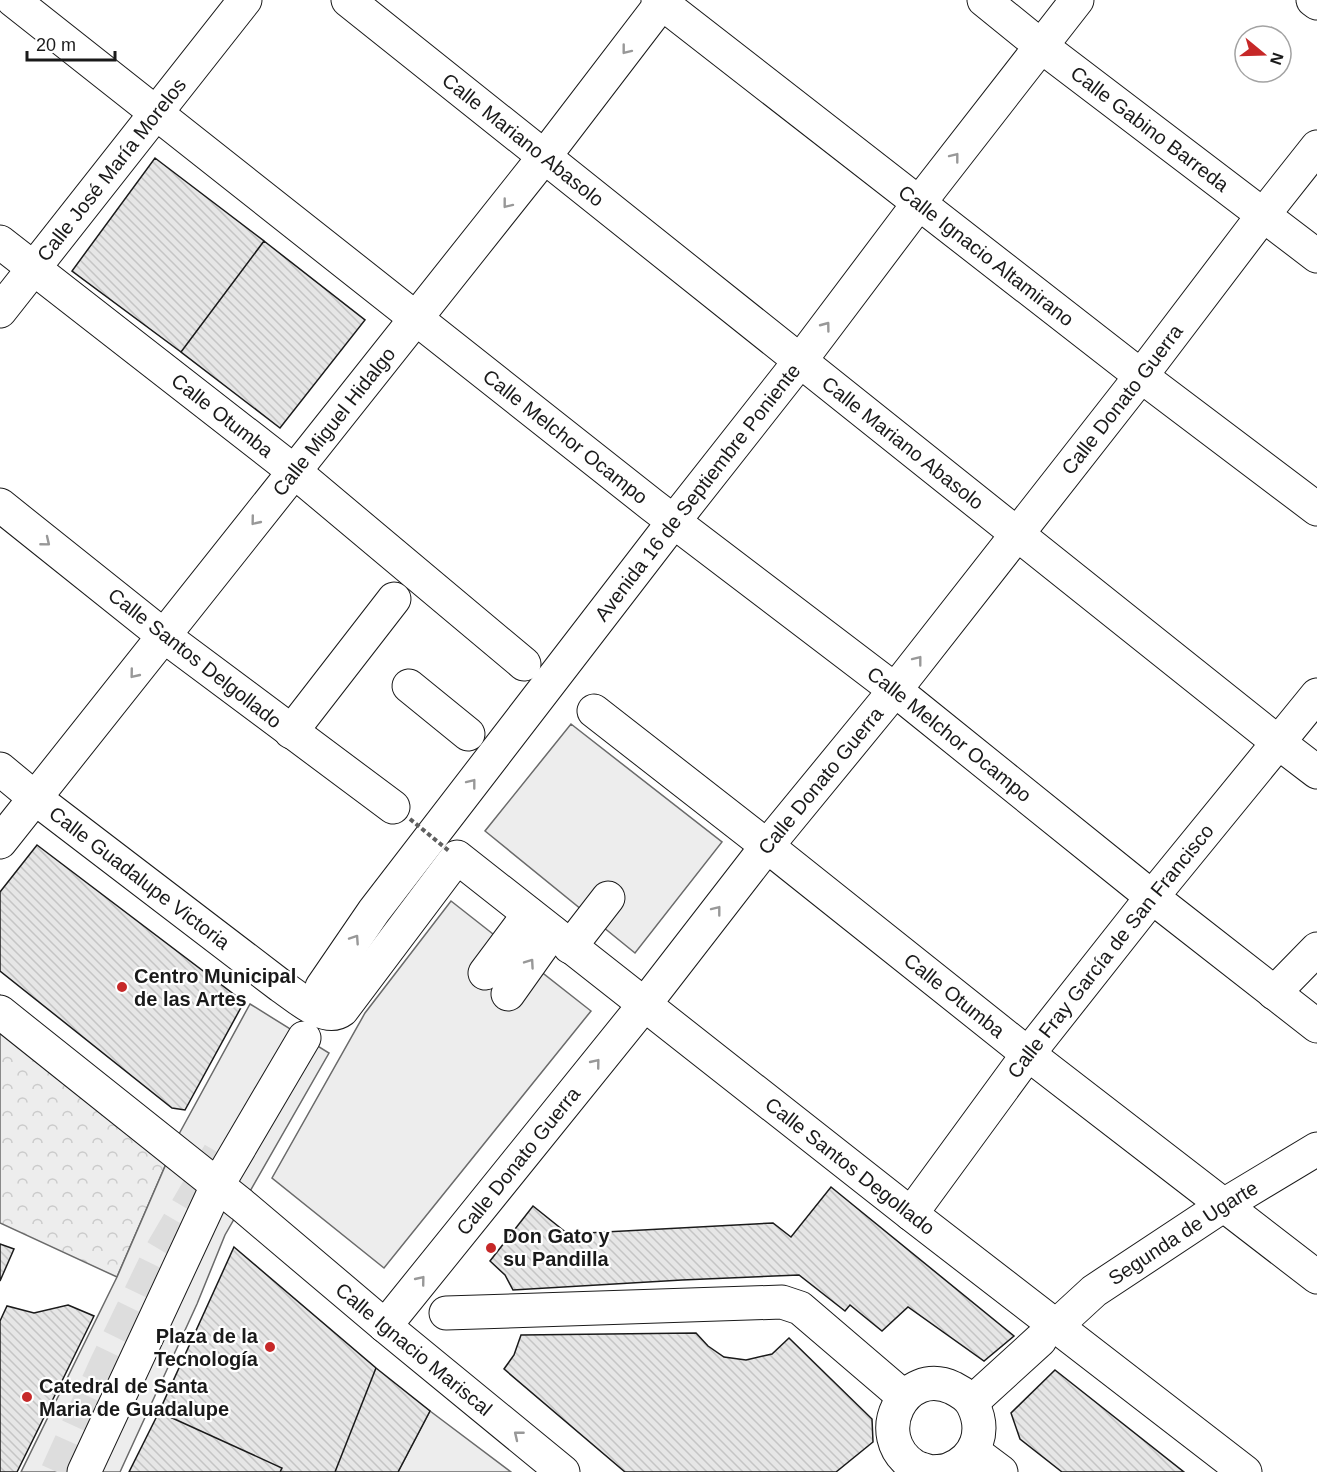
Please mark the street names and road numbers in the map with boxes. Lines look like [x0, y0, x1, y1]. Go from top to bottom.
street label: Calle Gabino Barreda [1067, 62, 1234, 196]
street label: Calle Mariano Abasolo [438, 69, 608, 211]
street label: Calle José María Morelos [33, 74, 190, 266]
street label: Calle Ignacio Altamirano [894, 181, 1078, 331]
street label: Calle Donato Guerra [1057, 320, 1188, 479]
street label: Calle Miguel Hidalgo [268, 343, 400, 500]
street label: Avenida 16 de Septiembre Poniente [590, 360, 804, 625]
street label: Calle Melchor Ocampo [479, 365, 652, 508]
street label: Calle Otumba [167, 369, 278, 462]
street label: Calle Mariano Abasolo [818, 372, 988, 514]
street label: Calle Santos Delgollado [104, 584, 286, 732]
street label: Calle Melchor Ocampo [863, 662, 1036, 806]
street label: Calle Donato Guerra [754, 702, 888, 858]
street label: Calle Guadalupe Victoria [45, 802, 235, 954]
street label: Calle Fray García de San Francisco [1003, 820, 1218, 1082]
street label: Calle Otumba [900, 949, 1010, 1043]
street label: Calle Donato Guerra [452, 1082, 585, 1239]
street label: Calle Santos Degollado [761, 1093, 939, 1239]
street label: Segunda de Ugarte [1104, 1176, 1262, 1289]
street label: Calle Ignacio Mariscal [332, 1278, 496, 1420]

